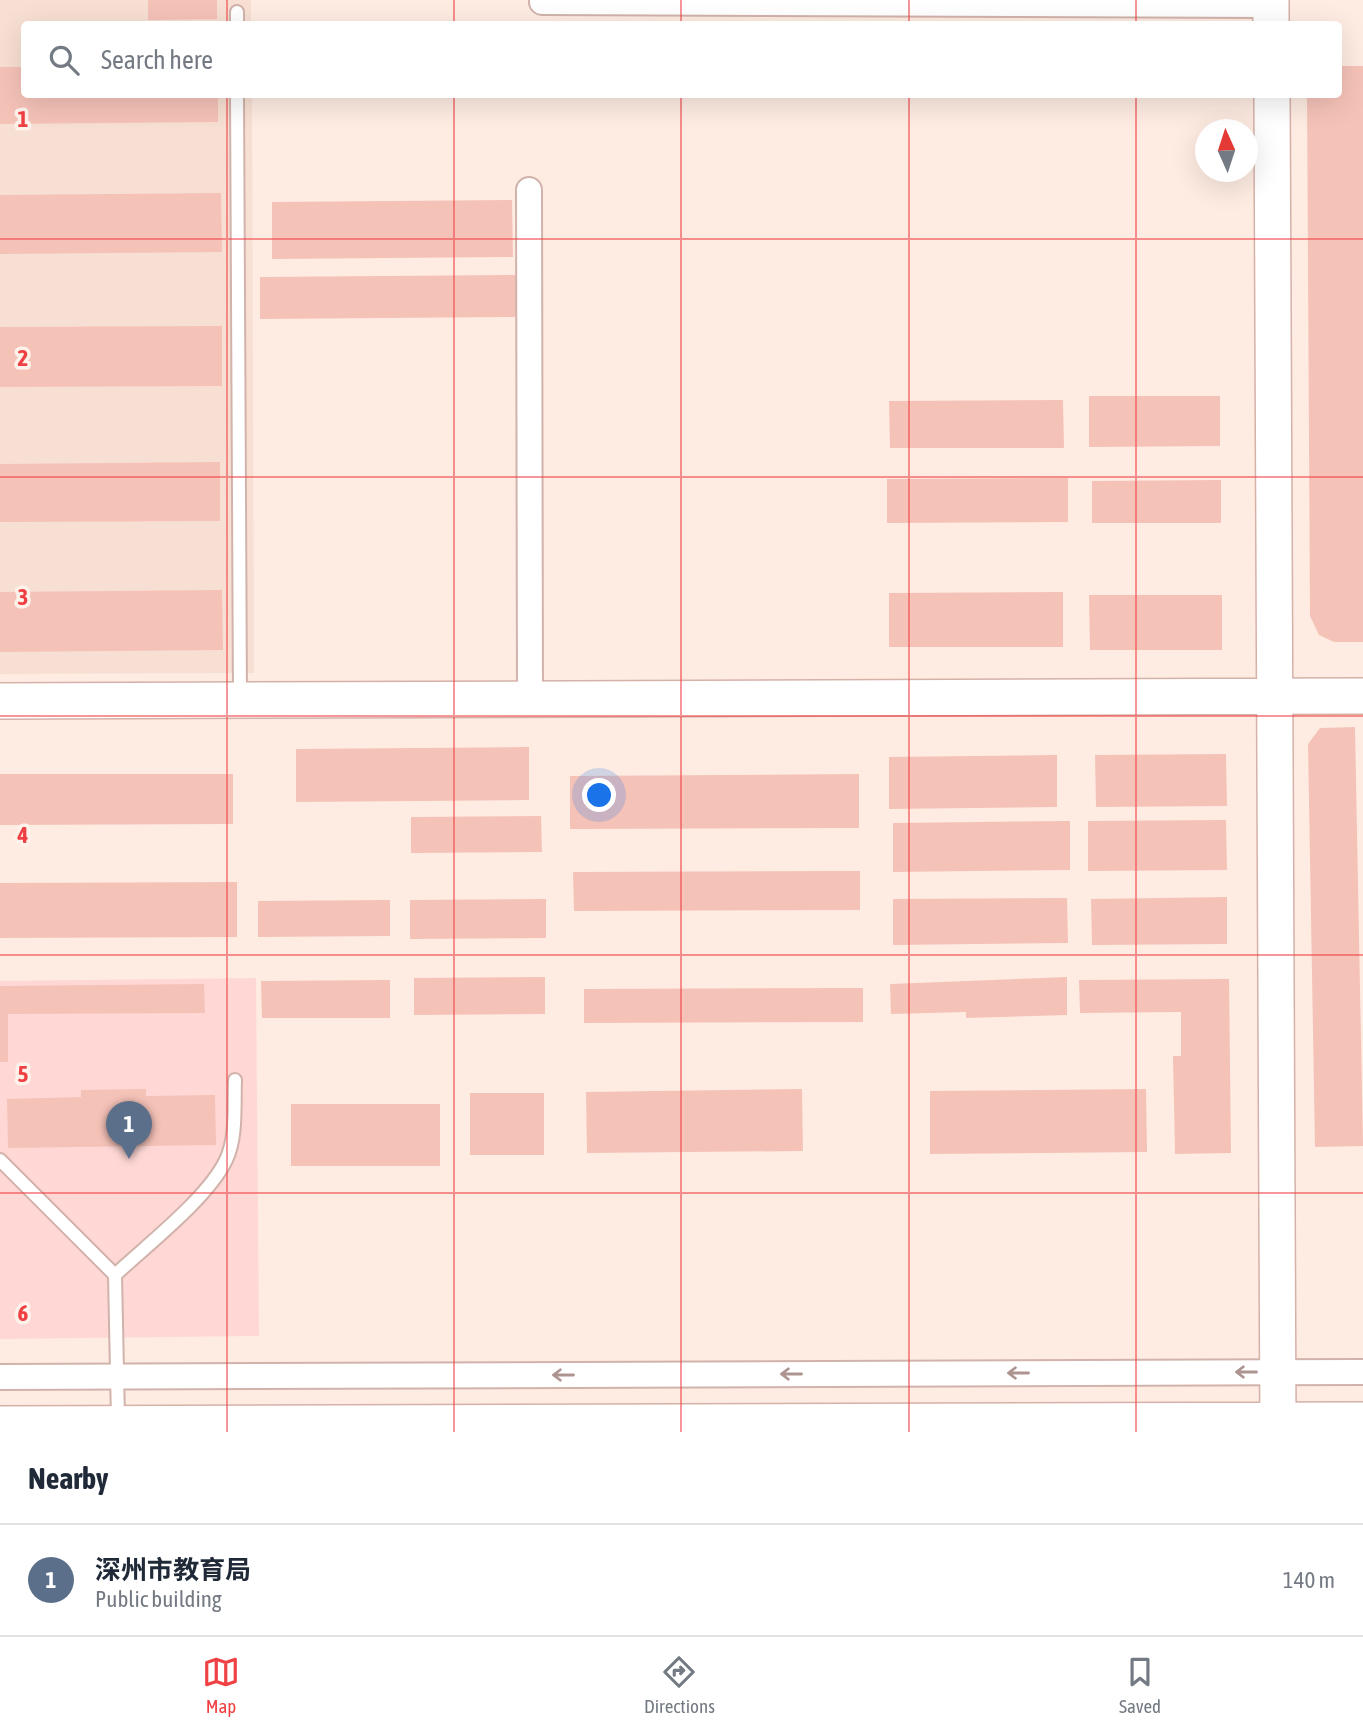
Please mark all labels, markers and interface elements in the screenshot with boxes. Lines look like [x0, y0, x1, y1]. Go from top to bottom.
search box [21, 21, 1342, 98]
icon: search [45, 41, 83, 79]
text: Search here [101, 45, 213, 75]
text: 1 [18, 106, 29, 132]
north arrow [1195, 119, 1258, 182]
text: 2 [18, 345, 28, 371]
text: 3 [18, 584, 28, 610]
your location [582, 778, 616, 812]
text: 4 [17, 822, 29, 848]
text: 5 [18, 1061, 29, 1087]
pin: 1 [106, 1101, 152, 1159]
text: 6 [18, 1300, 29, 1326]
one-way arrow [1235, 1365, 1258, 1379]
one-way arrow [1007, 1366, 1030, 1380]
one-way arrow [780, 1367, 803, 1381]
one-way arrow [552, 1368, 575, 1382]
text: Nearby [28, 1461, 108, 1495]
text: 深州市教育局 [95, 1555, 251, 1585]
text: 1 [46, 1567, 56, 1593]
text: 140 m [1283, 1567, 1335, 1593]
text: Public building [95, 1586, 222, 1612]
tab: Map [202, 1653, 240, 1717]
tab: Directions [644, 1653, 715, 1717]
tab: Saved [1119, 1653, 1161, 1717]

